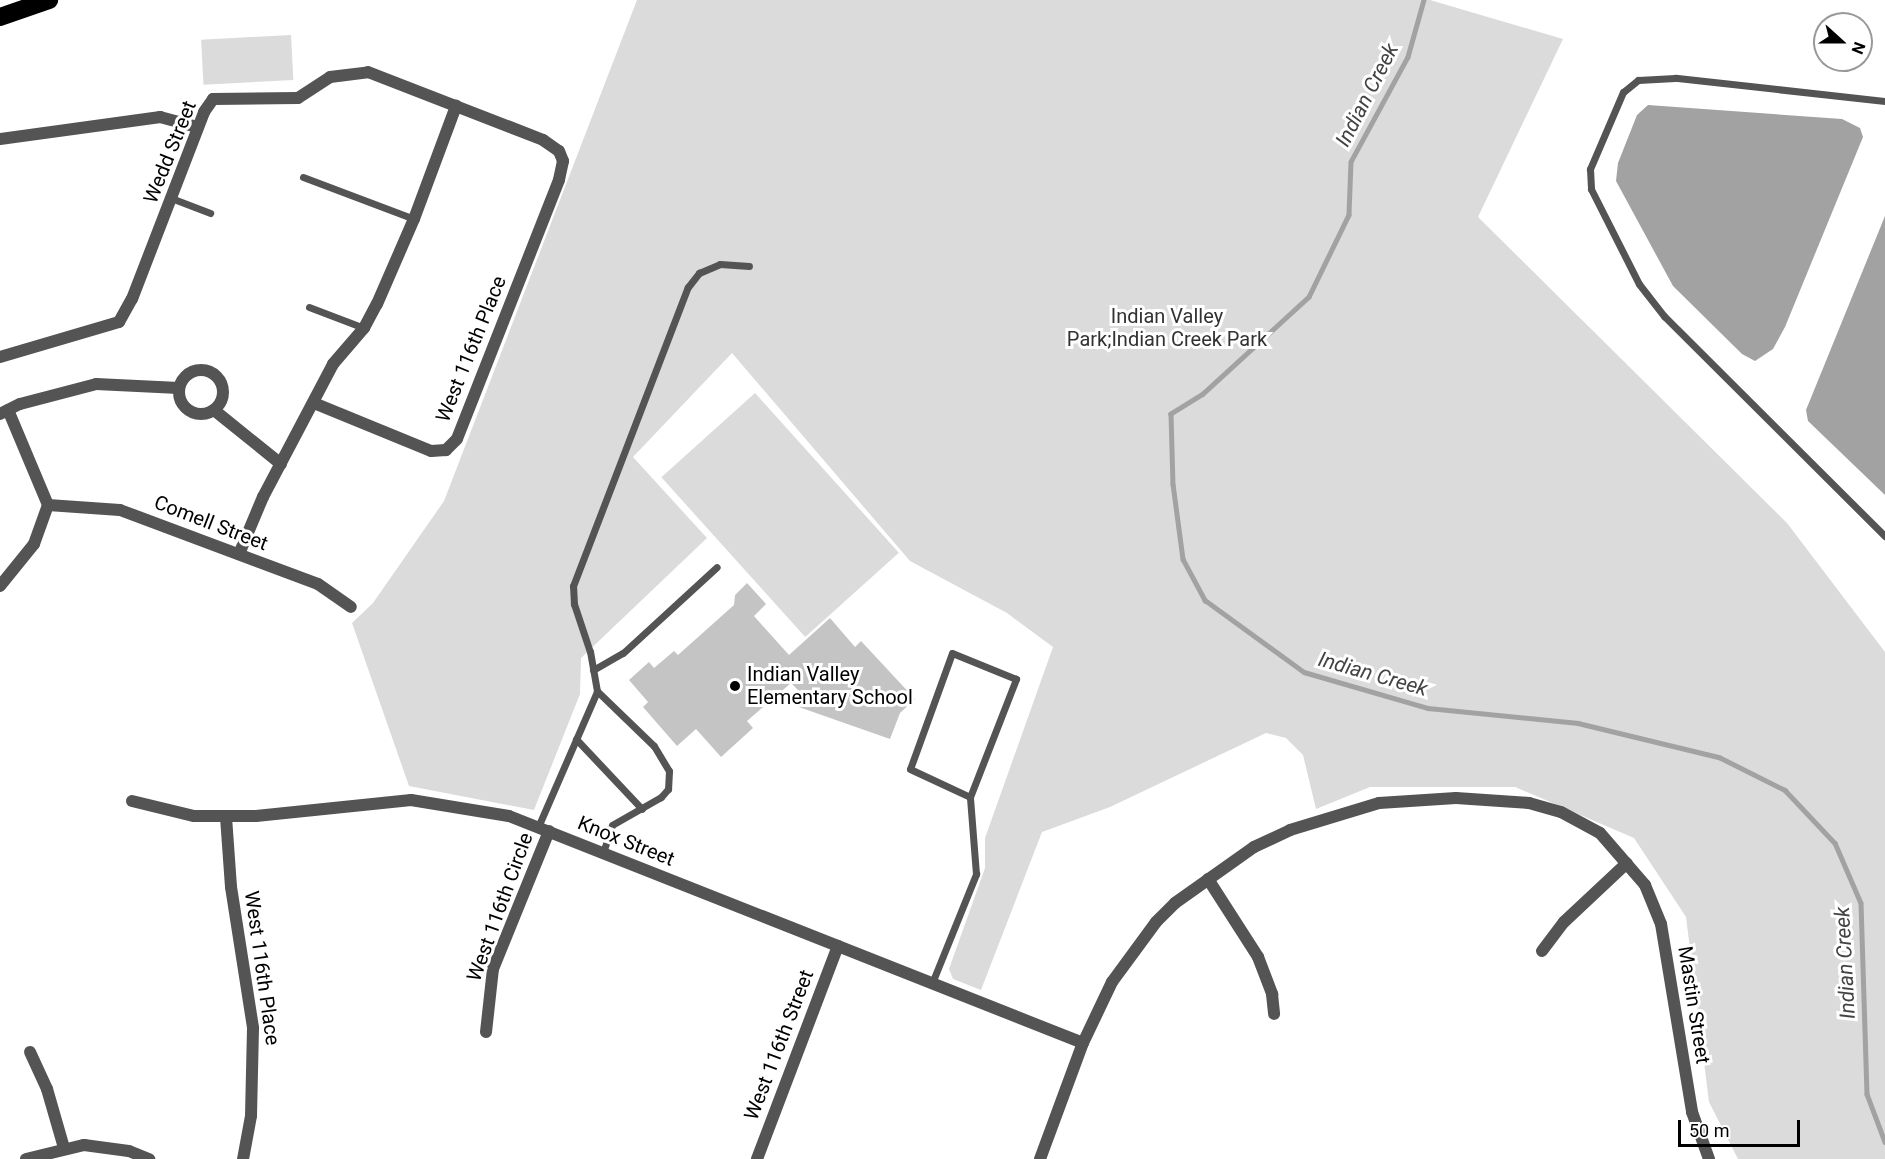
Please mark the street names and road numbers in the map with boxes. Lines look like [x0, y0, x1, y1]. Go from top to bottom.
street label: Wedd Street [139, 97, 201, 207]
street label: West 116th Place [431, 272, 511, 426]
street label: Comell Street [151, 490, 271, 556]
street label: Knox Street [574, 811, 678, 871]
street label: West 116th Circle [462, 829, 538, 985]
street label: West 116th Place [239, 889, 285, 1047]
street label: Mastin Street [1673, 944, 1715, 1066]
street label: West 116th Street [739, 967, 819, 1123]

